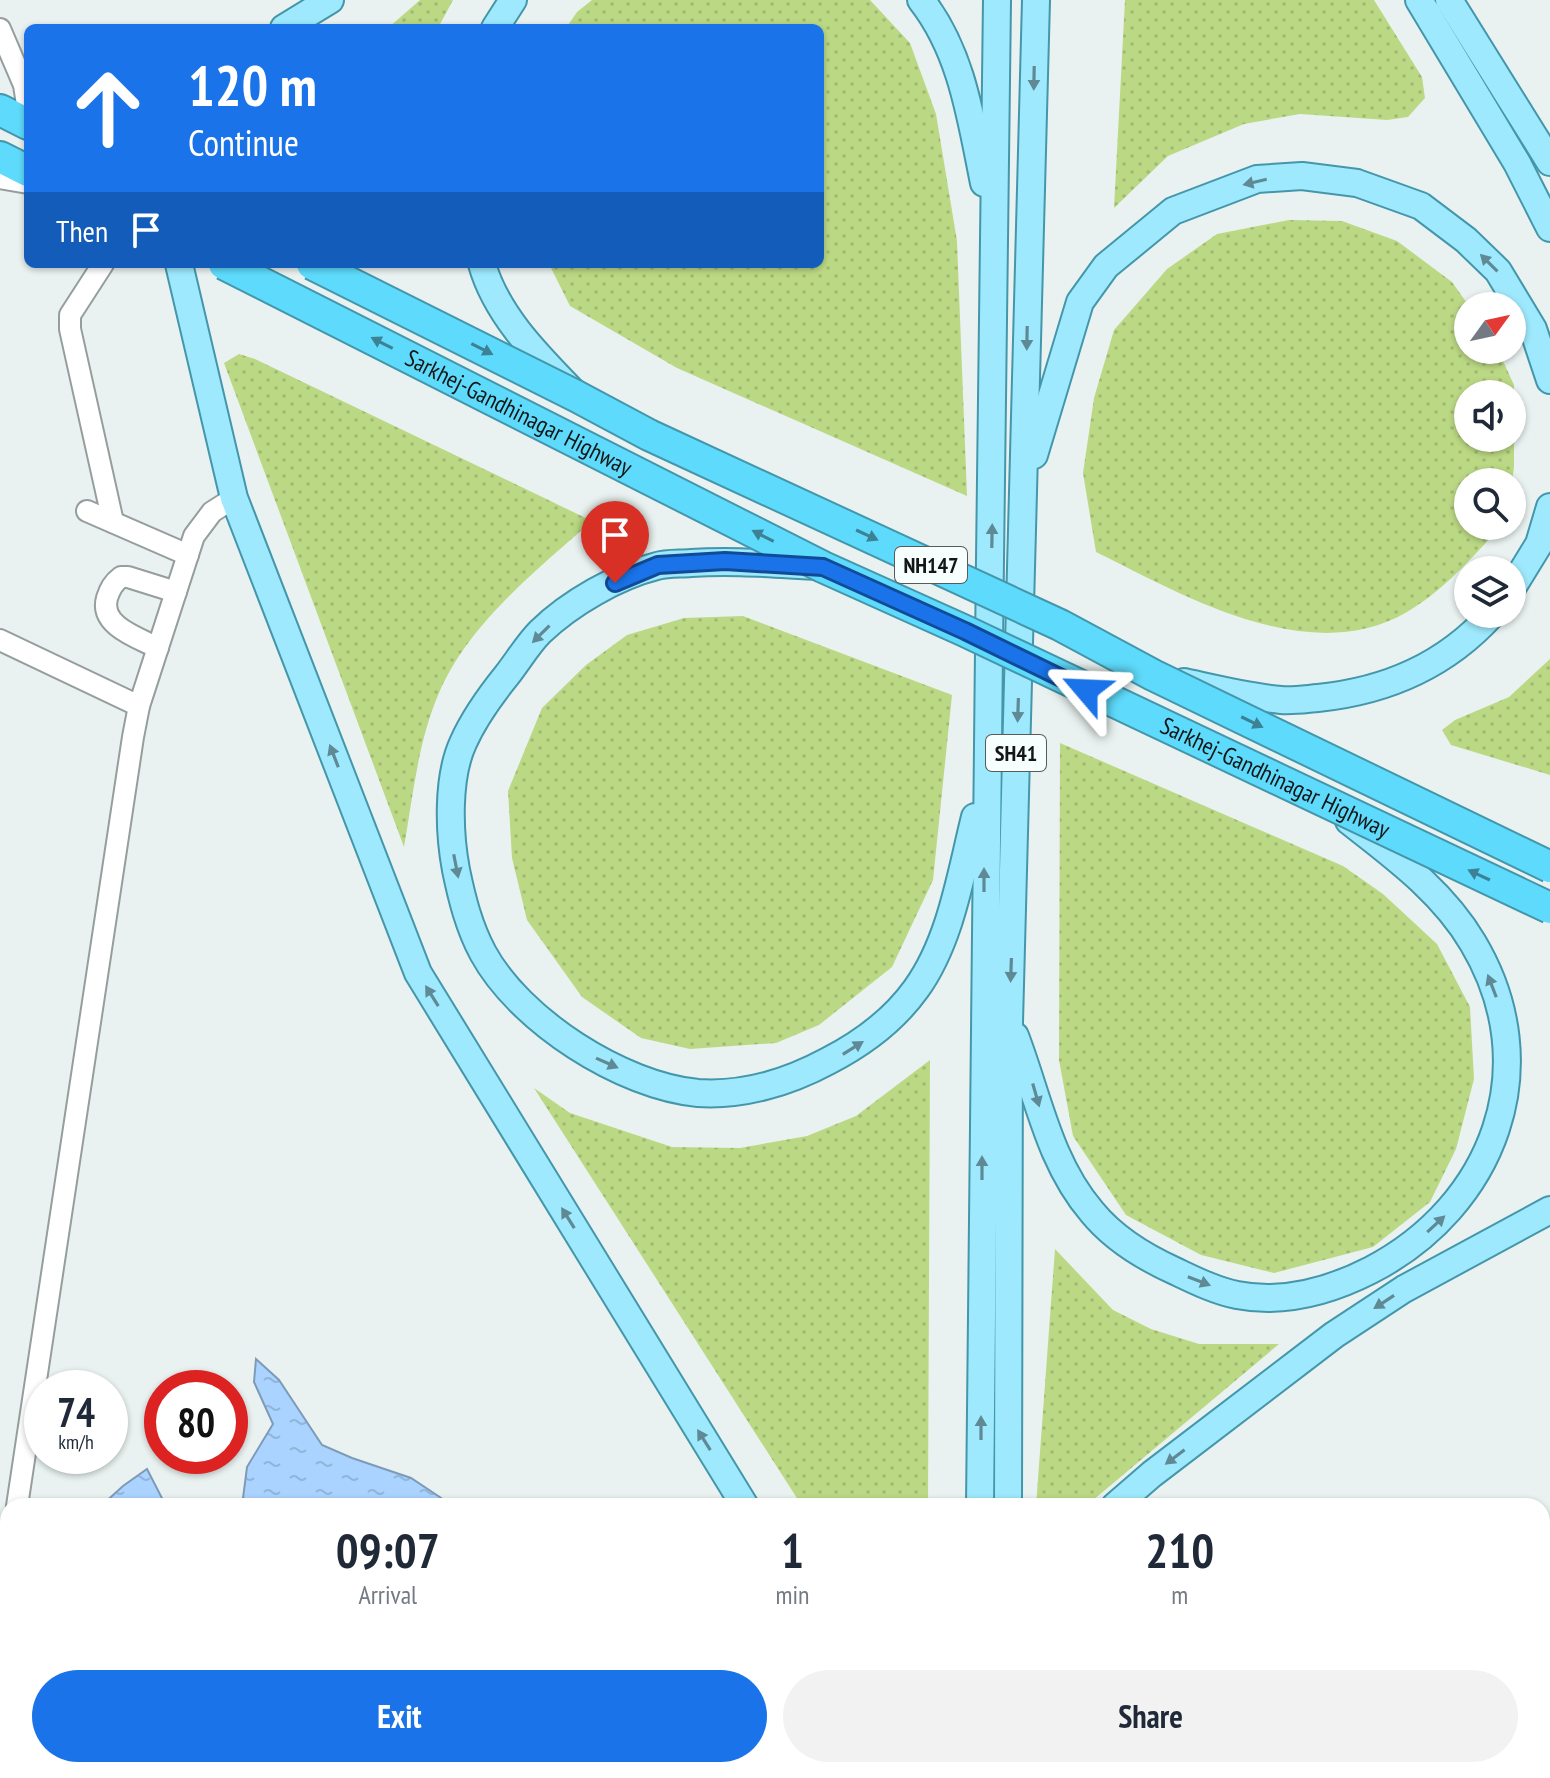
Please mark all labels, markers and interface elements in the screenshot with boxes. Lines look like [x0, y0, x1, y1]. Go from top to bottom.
text: 120 m [188, 49, 317, 121]
icon: ahead [56, 56, 160, 160]
one-way arrow [1027, 66, 1040, 91]
text: Continue [188, 119, 299, 166]
one-way arrow [1242, 176, 1267, 189]
icon: arrive [124, 208, 168, 252]
text: Then [56, 211, 108, 250]
one-way arrow [1480, 254, 1499, 272]
north arrow [1454, 292, 1526, 364]
map controls [1454, 292, 1526, 628]
one-way arrow [1021, 326, 1034, 351]
one-way arrow [370, 336, 393, 350]
street label: Sarkhej-Gandhinagar Highway [400, 342, 637, 483]
one-way arrow [470, 342, 493, 356]
button: sound [1454, 380, 1526, 452]
button: search [1454, 468, 1526, 540]
pin [581, 501, 649, 583]
icon: arrive [593, 513, 637, 557]
one-way arrow [986, 523, 998, 548]
one-way arrow [855, 528, 879, 542]
one-way arrow [752, 530, 775, 543]
road number: NH147 [895, 547, 967, 583]
button: layers [1454, 556, 1526, 628]
one-way arrow [532, 624, 551, 642]
position arrow [1044, 648, 1128, 732]
one-way arrow [1011, 698, 1024, 723]
street label: Sarkhej-Gandhinagar Highway [1155, 710, 1395, 845]
one-way arrow [1240, 716, 1263, 729]
road number: SH41 [986, 735, 1046, 771]
one-way arrow [327, 744, 340, 768]
one-way arrow [450, 854, 462, 879]
one-way arrow [978, 867, 990, 892]
one-way arrow [1468, 868, 1491, 882]
one-way arrow [1004, 958, 1017, 983]
one-way arrow [1485, 974, 1498, 998]
one-way arrow [425, 985, 439, 1007]
one-way arrow [842, 1040, 863, 1055]
one-way arrow [595, 1056, 618, 1070]
one-way arrow [1030, 1083, 1043, 1107]
one-way arrow [976, 1155, 988, 1180]
one-way arrow [561, 1207, 575, 1229]
one-way arrow [1426, 1215, 1445, 1233]
one-way arrow [1187, 1275, 1211, 1288]
one-way arrow [1373, 1295, 1395, 1309]
speed limit sign: 80 [144, 1370, 248, 1474]
text: 74 [57, 1386, 95, 1438]
one-way arrow [975, 1415, 987, 1440]
one-way arrow [697, 1428, 712, 1451]
text: km/h [58, 1429, 94, 1455]
one-way arrow [1165, 1448, 1185, 1464]
text: 09:07 [336, 1519, 440, 1581]
text: 1 [781, 1519, 804, 1581]
text: 210 [1145, 1519, 1214, 1581]
text: Arrival [358, 1578, 417, 1611]
text: min [775, 1578, 809, 1611]
text: m [1171, 1578, 1188, 1611]
button: Exit [32, 1670, 767, 1762]
button: Share [783, 1670, 1518, 1762]

